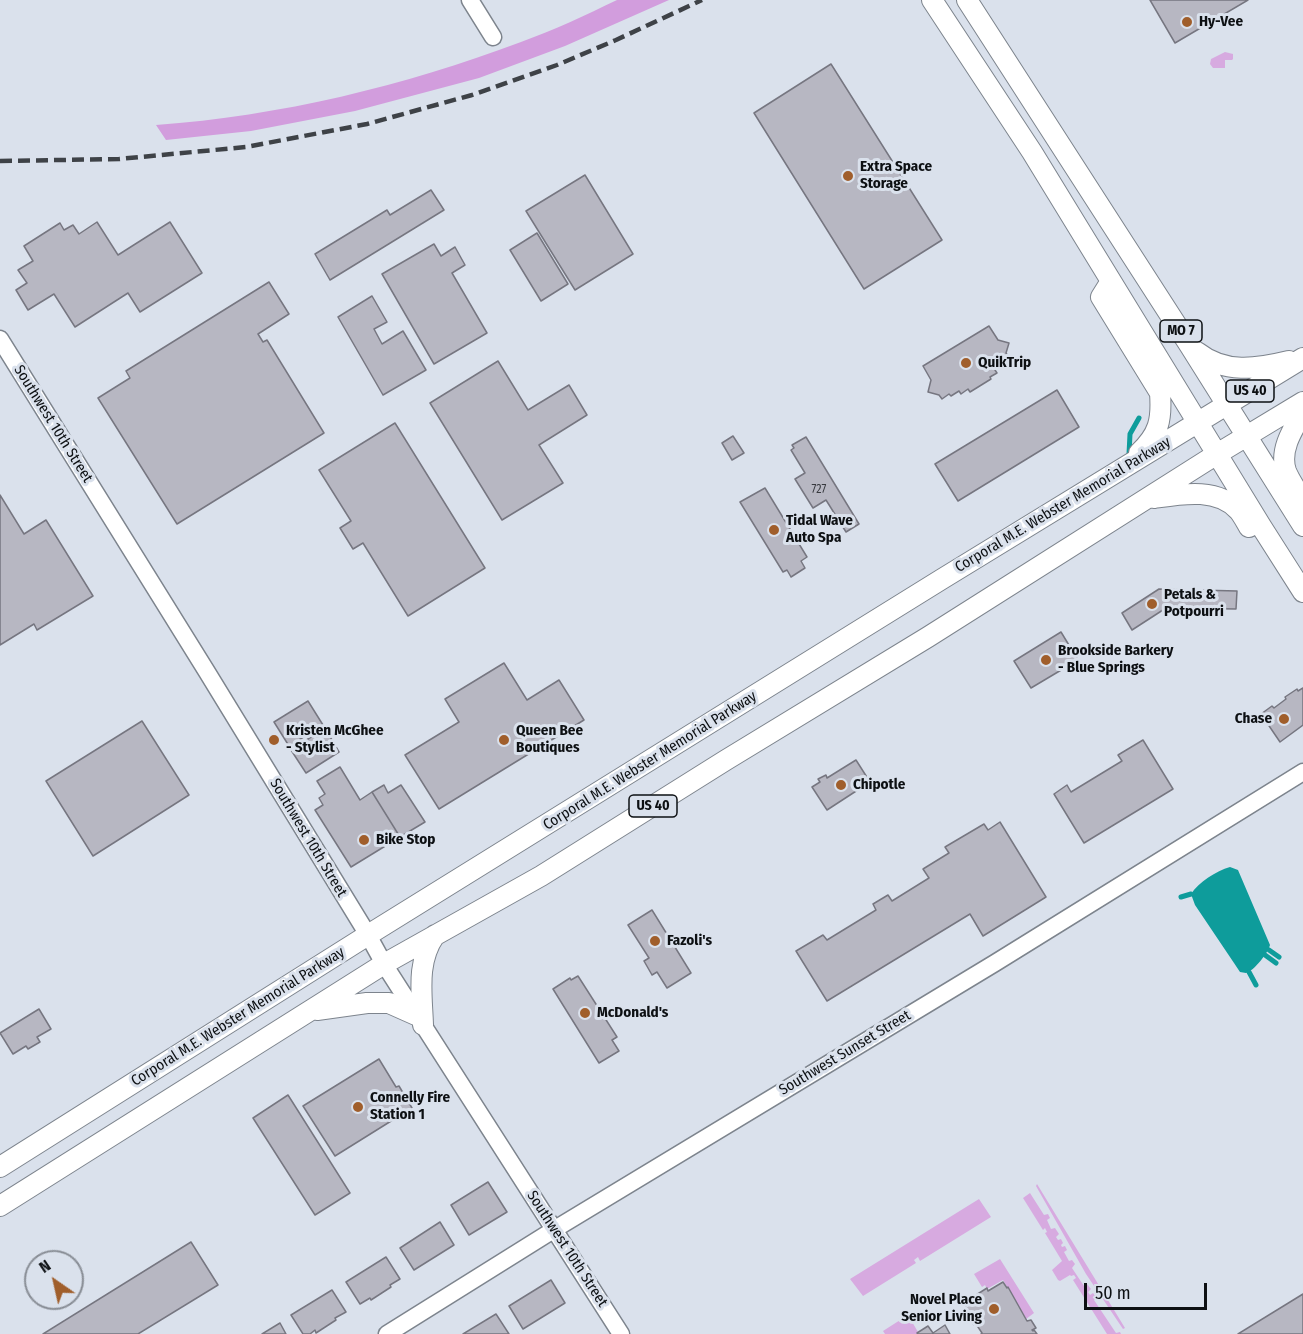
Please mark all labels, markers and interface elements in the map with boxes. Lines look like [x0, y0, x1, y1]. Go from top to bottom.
place label: Hy-Vee [1199, 13, 1243, 31]
marker: Hy-Vee [1180, 15, 1194, 29]
place label: Extra Space Storage [860, 158, 932, 193]
marker: Extra Space Storage [841, 169, 855, 183]
road number: MO 7 [1160, 320, 1202, 342]
place label: QuikTrip [978, 354, 1031, 372]
marker: QuikTrip [959, 356, 973, 370]
street label: Southwest 10th Street [10, 362, 96, 486]
road number: US 40 [1226, 380, 1274, 402]
street label: Corporal M.E. Webster Memorial Parkway [952, 433, 1174, 577]
house number: 727 [812, 483, 826, 497]
place label: Tidal Wave Auto Spa [786, 512, 853, 547]
marker: Tidal Wave Auto Spa [767, 523, 781, 537]
place label: Petals & Potpourri [1164, 586, 1224, 621]
marker: Petals & Potpourri [1145, 597, 1159, 611]
place label: Brookside Barkery - Blue Springs [1058, 642, 1173, 677]
marker: Brookside Barkery - Blue Springs [1039, 653, 1053, 667]
street label: Corporal M.E. Webster Memorial Parkway [540, 688, 760, 834]
place label: Chase [1235, 710, 1272, 728]
marker: Chase [1277, 712, 1291, 726]
place label: Kristen McGhee - Stylist [286, 722, 384, 757]
place label: Queen Bee Boutiques [516, 722, 583, 757]
marker: Kristen McGhee - Stylist [267, 733, 281, 747]
marker: Queen Bee Boutiques [497, 733, 511, 747]
street label: Southwest 10th Street [266, 776, 350, 900]
place label: Chipotle [853, 776, 905, 794]
marker: Chipotle [834, 778, 848, 792]
road number: US 40 [629, 795, 677, 817]
place label: Bike Stop [376, 831, 435, 849]
marker: Bike Stop [357, 833, 371, 847]
place label: Fazoli's [667, 932, 712, 950]
marker: Fazoli's [648, 934, 662, 948]
street label: Corporal M.E. Webster Memorial Parkway [128, 944, 348, 1090]
place label: McDonald's [597, 1004, 668, 1022]
marker: McDonald's [578, 1006, 592, 1020]
street label: Southwest Sunset Street [776, 1007, 914, 1099]
place label: Connelly Fire Station 1 [370, 1089, 450, 1124]
marker: Connelly Fire Station 1 [351, 1100, 365, 1114]
street label: Southwest 10th Street [523, 1188, 611, 1310]
north arrow [24, 1250, 84, 1310]
text: N [35, 1256, 54, 1277]
scale bar [1087, 1271, 1210, 1309]
text: 50 m [1095, 1282, 1131, 1304]
place label: Novel Place Senior Living [901, 1291, 982, 1326]
marker: Novel Place Senior Living [987, 1302, 1001, 1316]

